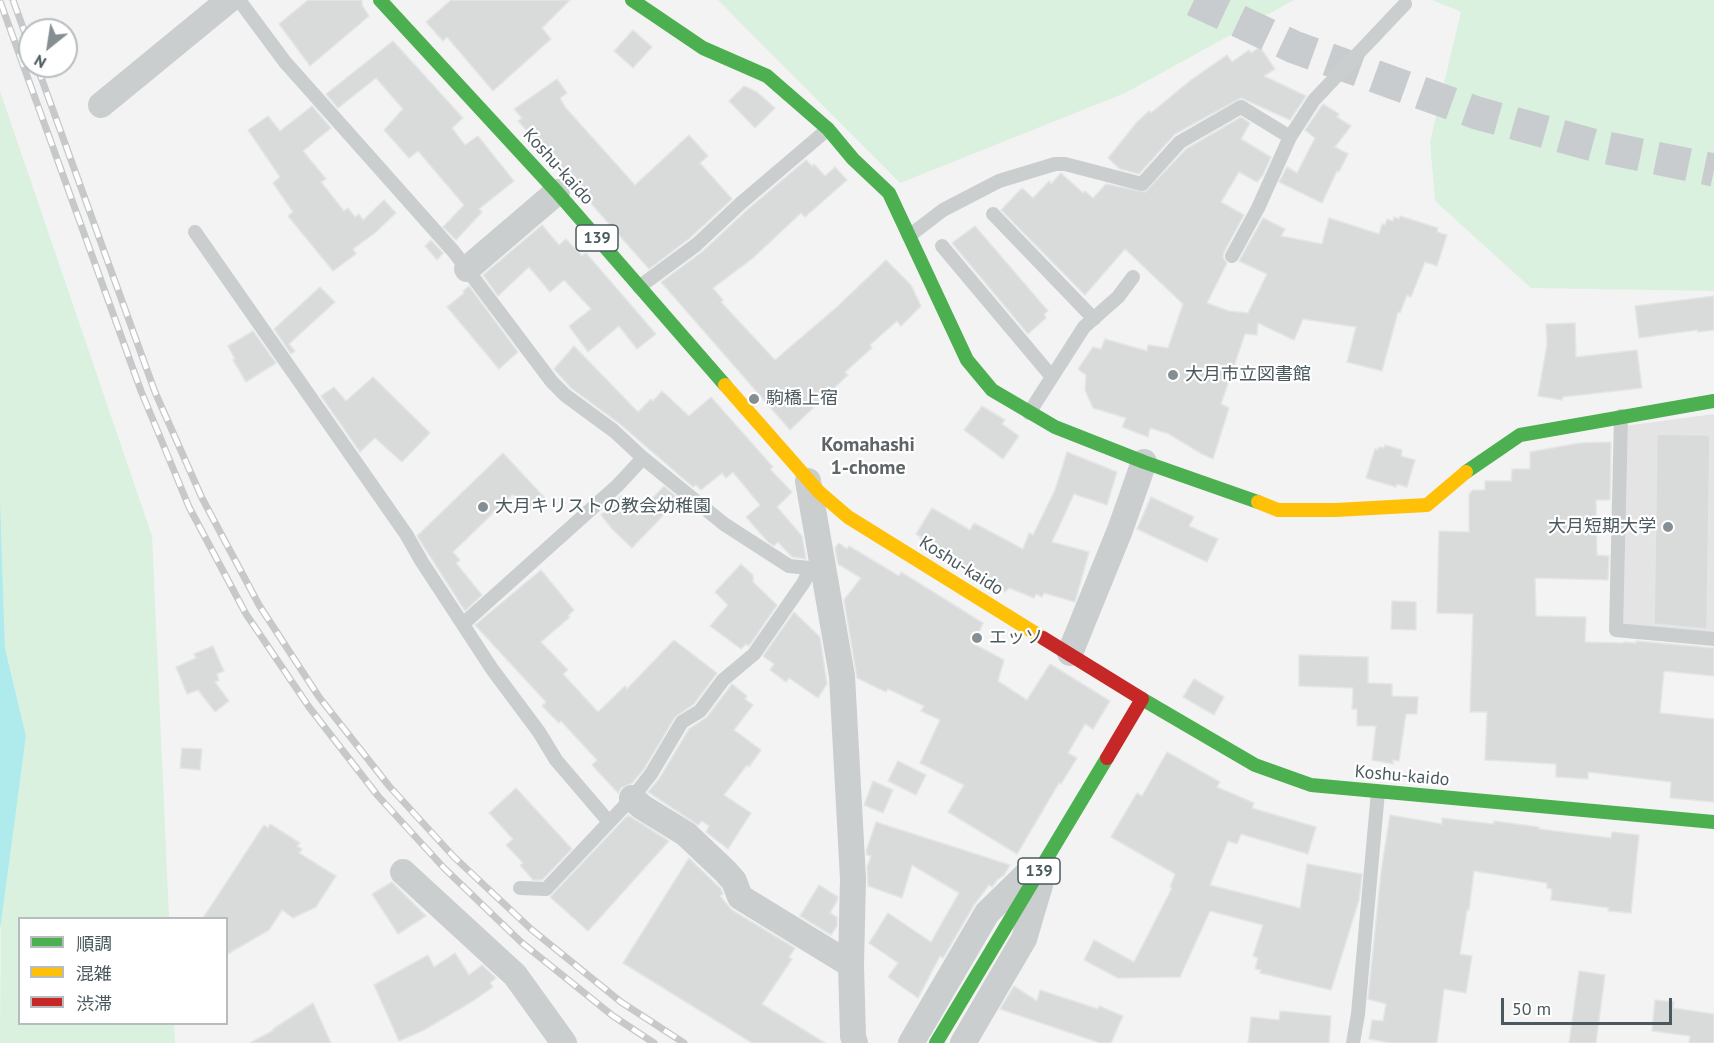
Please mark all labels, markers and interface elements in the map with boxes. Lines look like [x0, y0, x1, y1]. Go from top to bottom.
north arrow [18, 18, 78, 78]
text: N [30, 51, 50, 73]
street label: Koshu-kaido [518, 124, 598, 210]
road number: 139 [576, 225, 618, 251]
place label: 大月市立図書館 [1185, 364, 1311, 386]
marker: 大月市立図書館 [1166, 368, 1180, 382]
place label: 駒橋上宿 [766, 388, 838, 410]
marker: 駒橋上宿 [747, 392, 761, 406]
district label: Komahashi 1-chome [821, 433, 915, 480]
place label: 大月キリストの教会幼稚園 [495, 496, 711, 518]
marker: 大月キリストの教会幼稚園 [476, 500, 490, 514]
place label: 大月短期大学 [1548, 516, 1656, 538]
marker: 大月短期大学 [1661, 520, 1675, 534]
street label: Koshu-kaido [915, 532, 1007, 600]
place label: エッソ [989, 627, 1043, 649]
marker: エッソ [970, 631, 984, 645]
street label: Koshu-kaido [1354, 761, 1450, 791]
road number: 139 [1018, 858, 1060, 884]
legend [18, 917, 228, 1025]
text: 順調 [76, 932, 112, 955]
text: 混雑 [76, 962, 112, 985]
scale bar [1504, 986, 1675, 1024]
text: 渋滞 [76, 992, 112, 1015]
text: 50 m [1512, 997, 1551, 1020]

